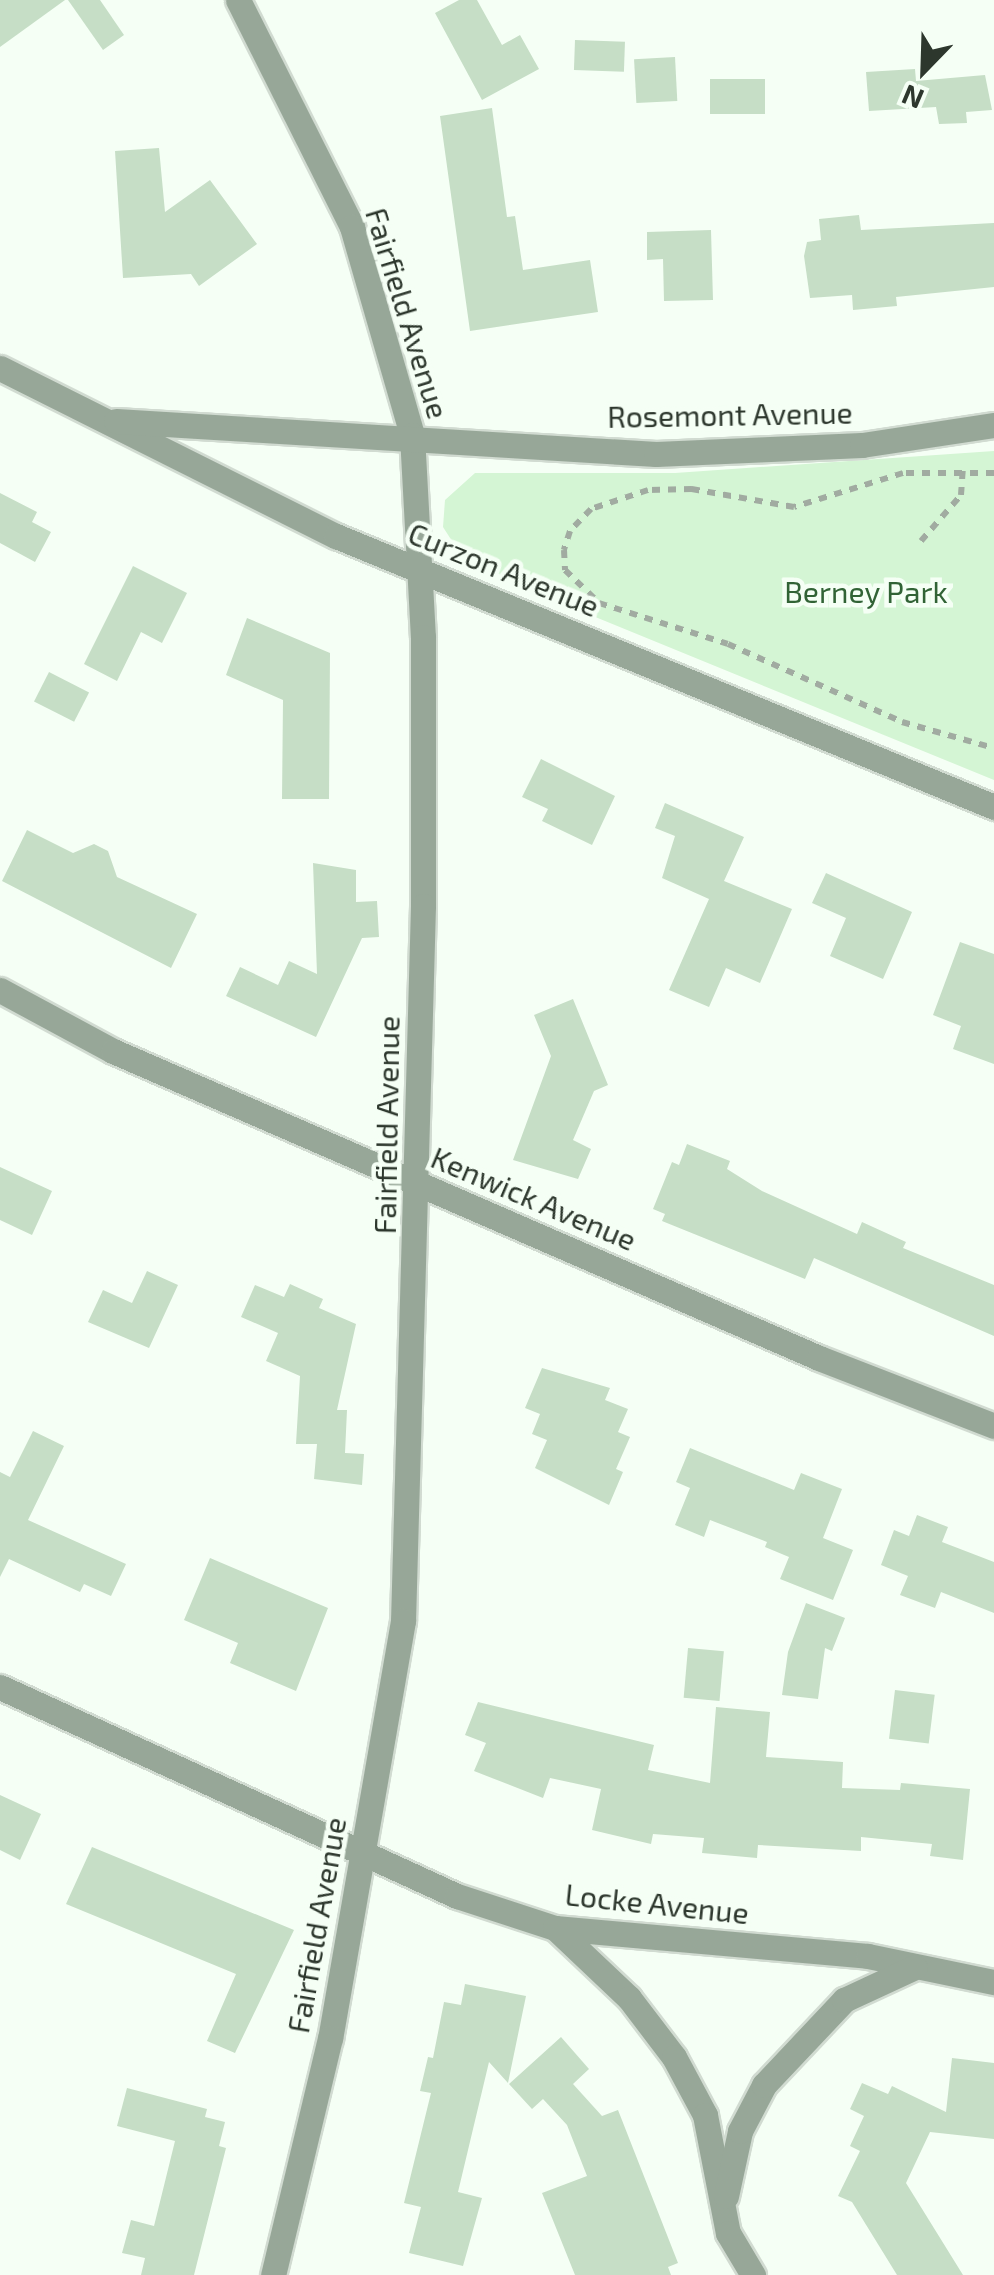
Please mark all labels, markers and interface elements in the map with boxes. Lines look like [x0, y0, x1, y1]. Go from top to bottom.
north arrow [874, 20, 974, 120]
text: N [896, 78, 928, 117]
street label: Fairfield Avenue [359, 203, 457, 423]
street label: Rosemont Avenue [607, 394, 853, 434]
street label: Curzon Avenue [403, 514, 605, 624]
park label: Berney Park [784, 573, 948, 609]
street label: Fairfield Avenue [366, 1015, 406, 1235]
street label: Kenwick Avenue [426, 1138, 642, 1258]
street label: Fairfield Avenue [279, 1814, 353, 2036]
street label: Locke Avenue [563, 1875, 751, 1931]

